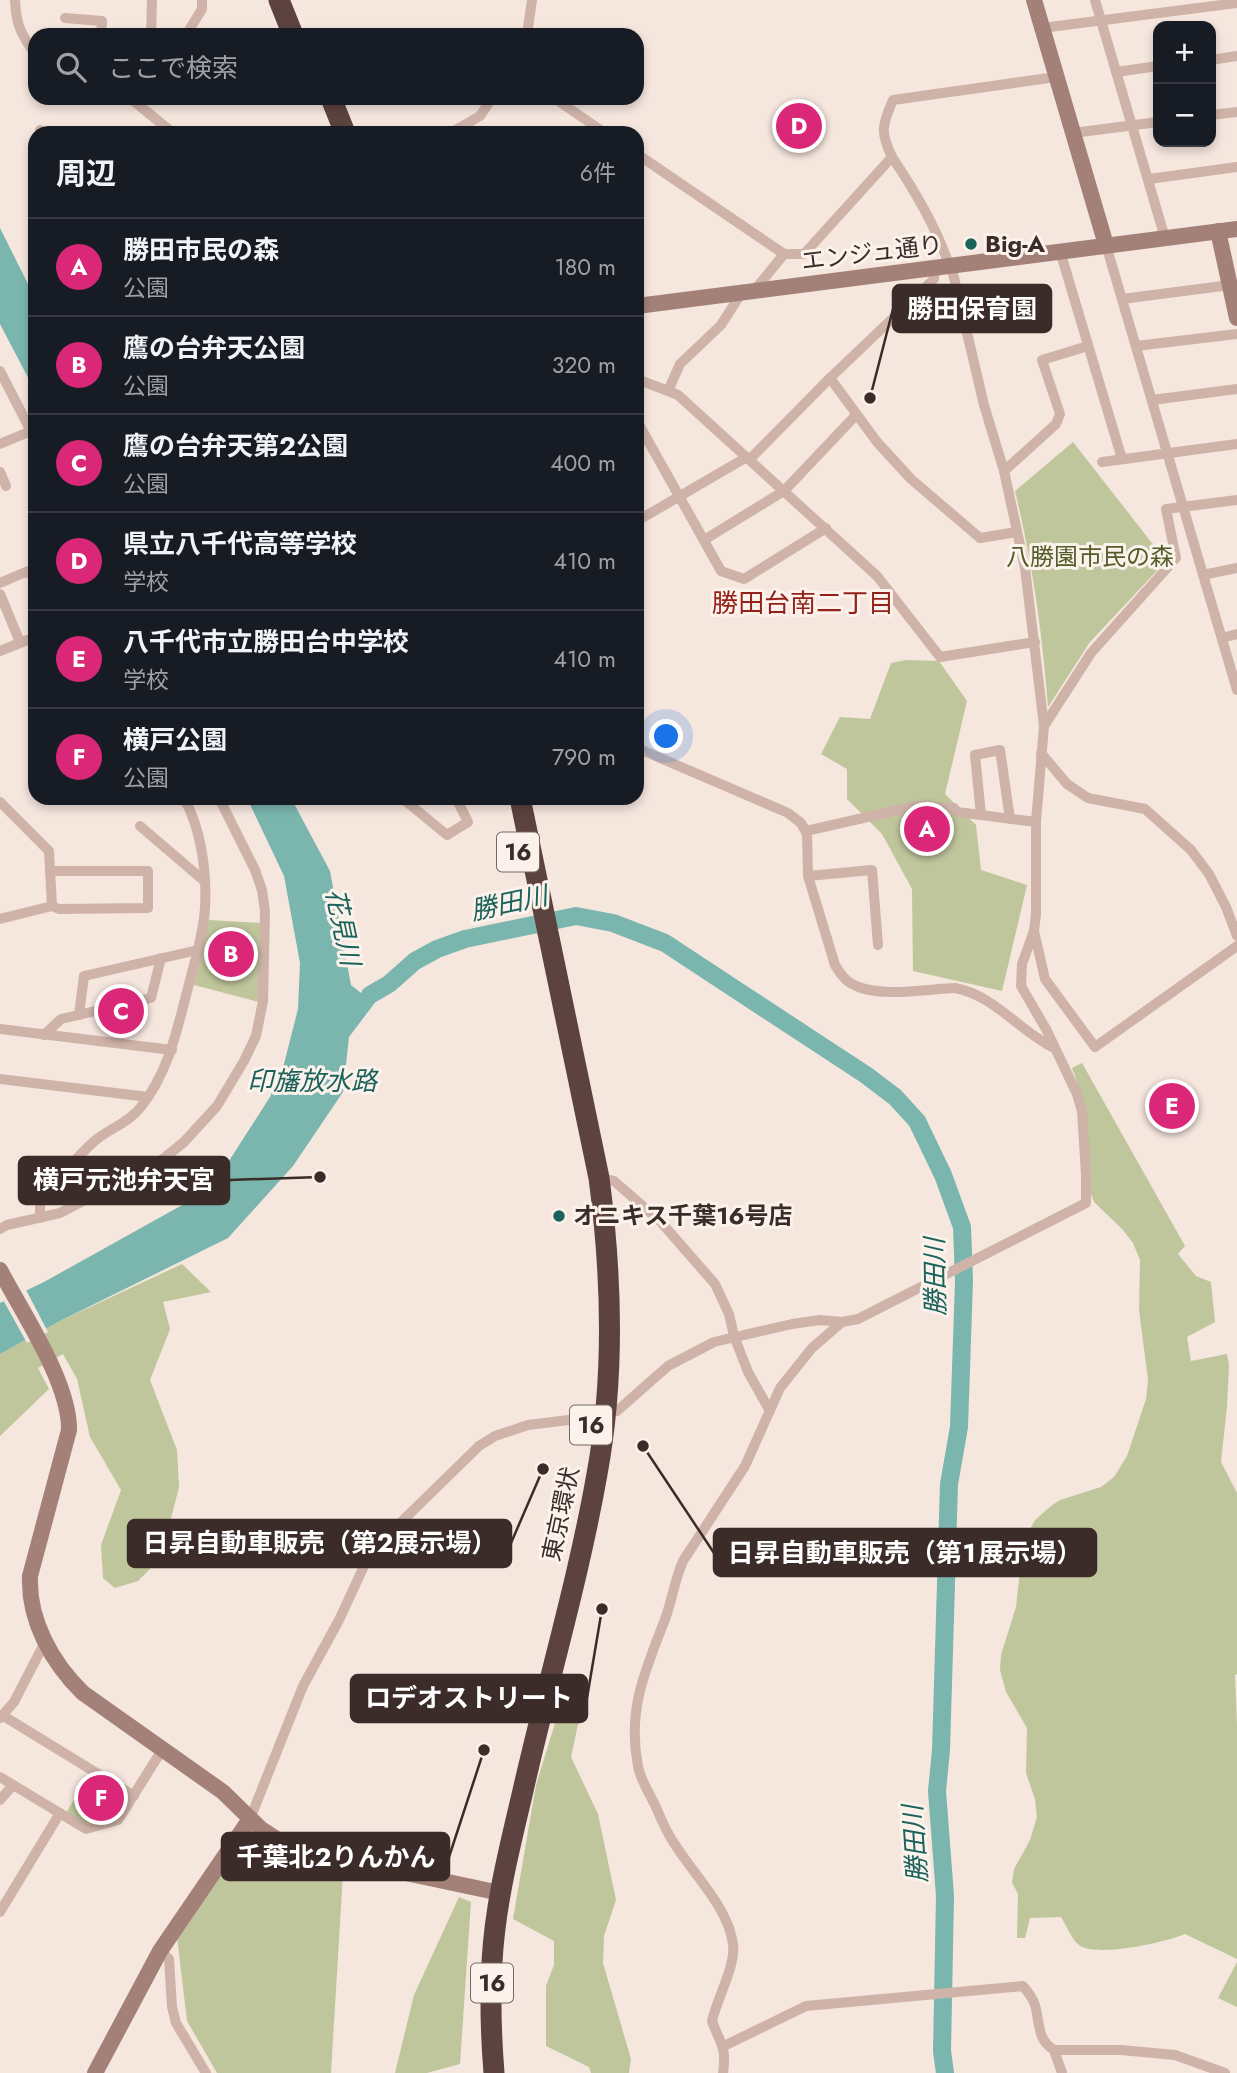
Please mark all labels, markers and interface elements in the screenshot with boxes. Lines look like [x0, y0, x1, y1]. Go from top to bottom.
map controls [1153, 21, 1216, 147]
button: + [1153, 21, 1216, 84]
search box [28, 28, 644, 105]
icon: search [52, 48, 90, 86]
text: ここで検索 [108, 49, 238, 87]
button: − [1153, 84, 1216, 147]
pin: D [776, 100, 822, 152]
text: 周辺 [56, 152, 116, 195]
text: 6件 [580, 156, 616, 190]
street label: エンジュ通り [799, 226, 945, 279]
place label: Big-A [985, 226, 1046, 261]
text: 勝田市民の森 [123, 231, 279, 269]
marker: Big-A [963, 236, 979, 252]
text: A [71, 250, 87, 284]
text: 180 m [554, 250, 616, 284]
text: 公園 [123, 271, 169, 305]
callout: 勝田保育園 [893, 285, 1051, 332]
text: 勝田保育園 [907, 290, 1037, 328]
text: 鷹の台弁天公園 [123, 329, 305, 367]
text: B [71, 348, 87, 382]
text: 320 m [552, 348, 616, 382]
text: 公園 [123, 369, 169, 403]
text: 鷹の台弁天第2公園 [123, 427, 348, 465]
text: C [71, 446, 87, 480]
text: 400 m [550, 446, 616, 480]
text: 公園 [123, 467, 169, 501]
text: 県立八千代高等学校 [123, 525, 357, 563]
park label: 八勝園市民の森 [1006, 539, 1174, 574]
text: D [71, 544, 87, 578]
text: 410 m [554, 544, 616, 578]
text: 学校 [123, 565, 169, 599]
district label: 勝田台南二丁目 [712, 584, 894, 622]
text: 八千代市立勝田台中学校 [123, 623, 409, 661]
text: E [72, 642, 86, 676]
text: 410 m [554, 642, 616, 676]
text: 学校 [123, 663, 169, 697]
your location [649, 719, 683, 753]
text: 横戸公園 [123, 721, 227, 759]
text: F [73, 740, 85, 774]
text: 790 m [552, 740, 616, 774]
text: 公園 [123, 761, 169, 795]
pin: A [904, 803, 950, 855]
road number: 16 [497, 832, 539, 872]
water label: 勝田川 [467, 876, 554, 930]
water label: 花見川 [316, 885, 370, 972]
pin: B [208, 928, 254, 980]
pin: C [98, 985, 144, 1037]
water label: 印旛放水路 [247, 1062, 379, 1100]
pin: E [1149, 1080, 1195, 1132]
callout: 横戸元池弁天宮 [19, 1157, 229, 1204]
text: 横戸元池弁天宮 [33, 1161, 215, 1199]
place label: オニキス千葉16号店 [573, 1198, 793, 1233]
marker: オニキス千葉16号店 [551, 1208, 567, 1224]
water label: 勝田川 [915, 1235, 955, 1316]
road number: 16 [570, 1406, 612, 1444]
street label: 東京環状 [533, 1463, 588, 1564]
callout: 日昇自動車販売（第２展示場） [128, 1520, 511, 1567]
text: 日昇自動車販売（第２展示場） [143, 1524, 497, 1562]
callout: 日昇自動車販売（第１展示場） [714, 1529, 1096, 1576]
text: 日昇自動車販売（第１展示場） [728, 1534, 1082, 1572]
callout: ロデオストリート [351, 1675, 587, 1722]
text: ロデオストリート [365, 1679, 573, 1717]
pin: F [78, 1772, 124, 1824]
water label: 勝田川 [893, 1801, 937, 1884]
callout: 千葉北2りんかん [222, 1833, 449, 1880]
text: 千葉北2りんかん [236, 1838, 436, 1876]
road number: 16 [471, 1964, 513, 2002]

